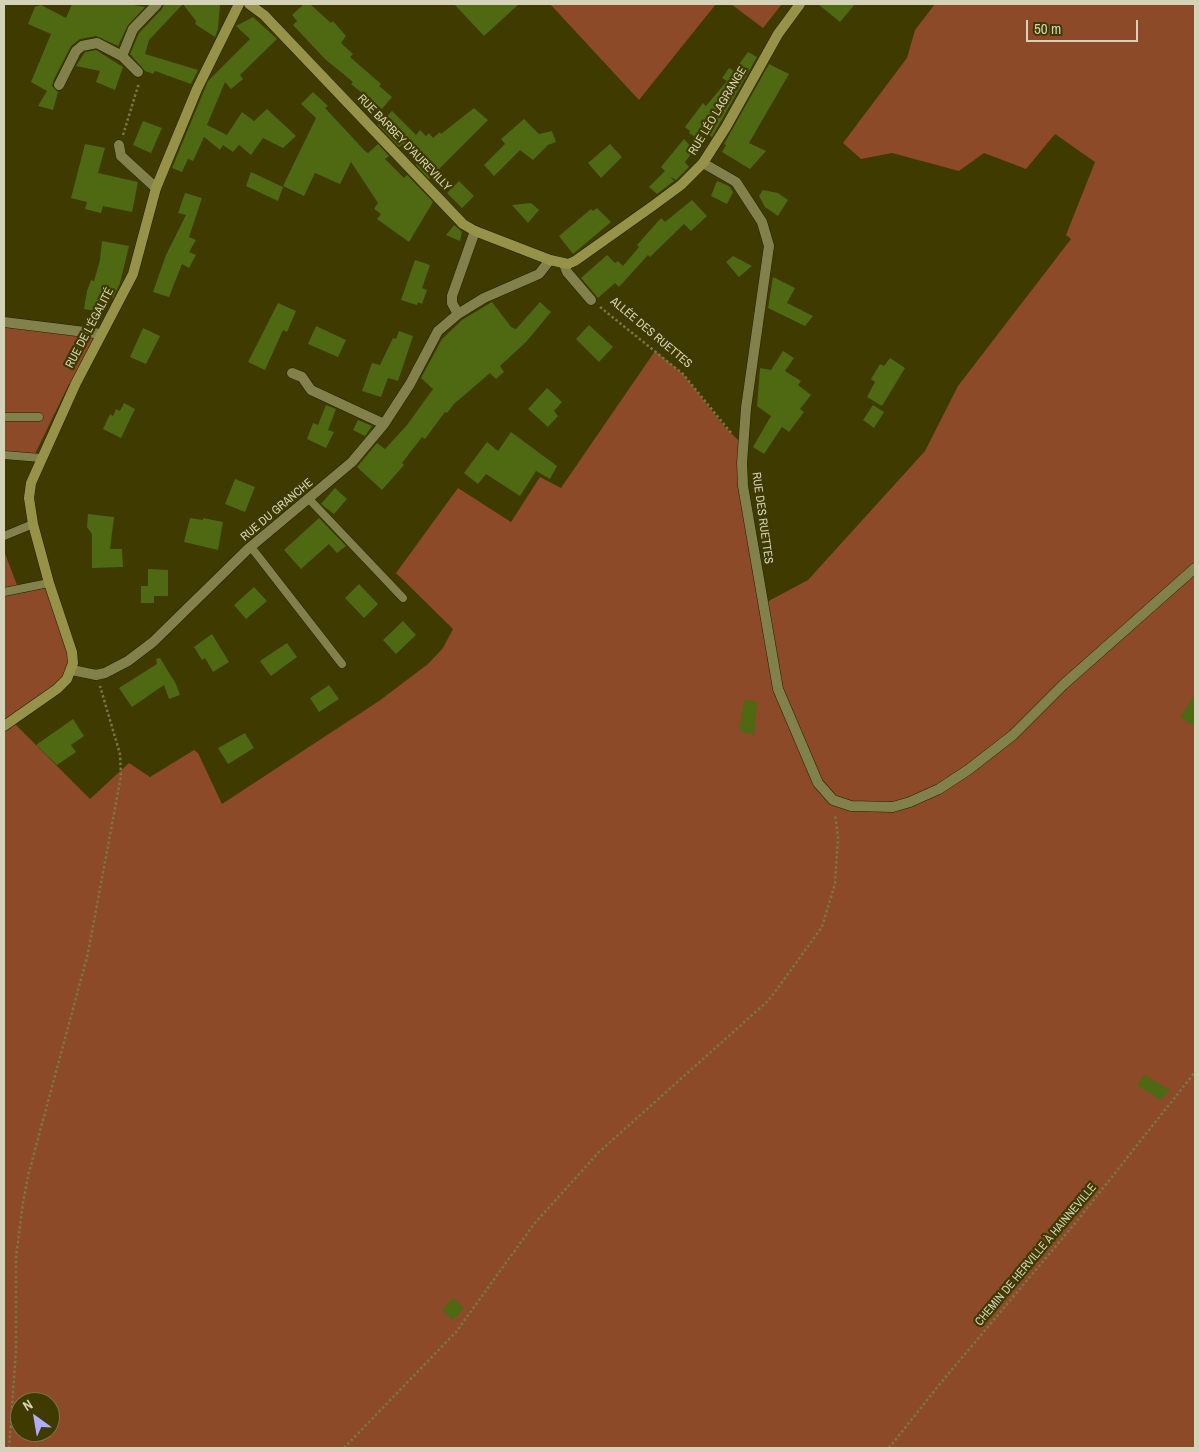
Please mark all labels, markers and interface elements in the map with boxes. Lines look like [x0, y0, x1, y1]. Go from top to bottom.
scale bar [1029, 10, 1142, 42]
text: 50 m [1034, 18, 1061, 39]
street label: RUE LÉO LAGRANGE [686, 64, 750, 158]
street label: RUE BARBEY D'AUREVILLY [354, 92, 454, 194]
street label: RUE DE L'ÉGALITÉ [63, 285, 117, 371]
street label: ALLÉE DES RUETTES [607, 295, 695, 371]
street label: RUE DES RUETTES [748, 471, 776, 565]
street label: RUE DU GRANCHE [238, 476, 316, 544]
street label: CHEMIN DE HERVILLE À HAINNEVILLE [972, 1181, 1100, 1329]
north arrow [10, 1392, 60, 1442]
text: N [19, 1395, 36, 1415]

